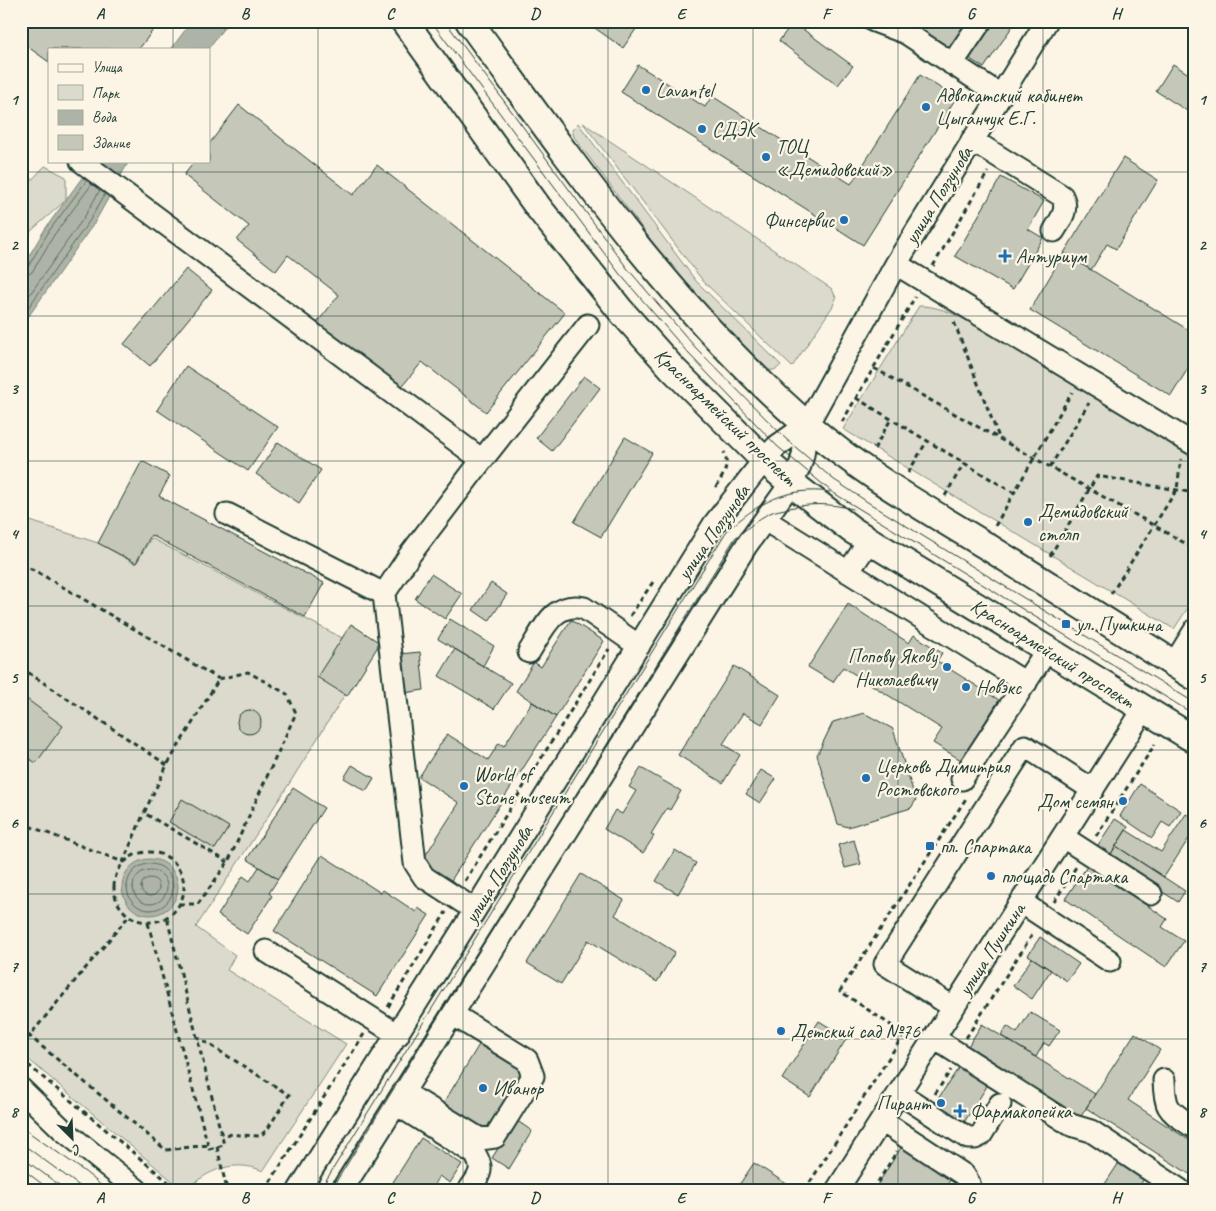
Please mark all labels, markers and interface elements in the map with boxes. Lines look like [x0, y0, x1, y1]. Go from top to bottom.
text: A [96, 4, 106, 24]
text: B [241, 4, 251, 24]
text: C [386, 4, 396, 24]
text: D [530, 4, 541, 24]
text: E [677, 4, 688, 24]
text: F [822, 4, 833, 24]
text: G [967, 4, 977, 24]
text: H [1111, 4, 1123, 24]
legend [48, 48, 210, 162]
text: Улица [92, 58, 123, 77]
place label: Lavantel [656, 78, 717, 103]
place label: Адвокатский кабинет Цыганчук Е.Г. [936, 83, 1083, 131]
text: Парк [92, 84, 120, 103]
marker: Lavantel [640, 84, 652, 96]
text: 1 [10, 90, 19, 110]
text: 1 [1198, 90, 1207, 110]
marker: Адвокатский кабинет Цыганчук Е.Г. [920, 101, 932, 113]
text: Вода [92, 108, 117, 127]
place label: СДЭК [712, 117, 760, 142]
marker: СДЭК [696, 123, 708, 135]
text: Здание [92, 134, 131, 153]
place label: ТОЦ «Демидовский» [776, 134, 893, 182]
street label: улица Ползунова [898, 141, 980, 250]
marker: ТОЦ «Демидовский» [760, 151, 772, 163]
place label: Финсервис [764, 208, 835, 233]
marker: Финсервис [838, 214, 850, 226]
text: 2 [10, 235, 19, 255]
text: 2 [1198, 235, 1207, 255]
place label: Антуриум [1016, 244, 1088, 269]
marker: Антуриум [998, 249, 1012, 263]
street label: Красноармейский проспект [649, 343, 803, 492]
text: 3 [10, 379, 19, 399]
text: 3 [1198, 379, 1207, 399]
street label: улица Ползунова [671, 479, 757, 586]
place label: Демидовский столп [1038, 499, 1130, 547]
marker: Демидовский столп [1022, 516, 1034, 528]
text: 4 [10, 524, 19, 544]
text: 4 [1198, 524, 1207, 544]
street label: Красноармейский проспект [966, 593, 1140, 714]
place label: ул. Пушкина [1075, 612, 1164, 637]
marker: ул. Пушкина [1060, 618, 1072, 630]
place label: Попову Якову Николаевичу [848, 644, 939, 692]
marker: Попову Якову Николаевичу [941, 661, 953, 673]
text: 5 [11, 668, 20, 688]
text: 5 [1199, 668, 1208, 688]
place label: Новэкс [976, 675, 1022, 700]
marker: Новэкс [960, 681, 972, 693]
place label: Церковь Димитрия Ростовского [876, 754, 1012, 802]
place label: World of Stone museum [474, 762, 571, 810]
marker: Церковь Димитрия Ростовского [860, 772, 872, 784]
marker: World of Stone museum [458, 780, 470, 792]
place label: Дом семян [1037, 789, 1115, 814]
marker: Дом семян [1117, 795, 1129, 807]
text: 6 [10, 813, 19, 833]
text: 6 [1198, 813, 1207, 833]
street label: улица Ползунова [458, 820, 540, 929]
place label: пл. Спартака [940, 834, 1033, 859]
marker: пл. Спартака [924, 840, 936, 852]
place label: площадь Спартака [1001, 864, 1129, 889]
marker: площадь Спартака [985, 870, 997, 882]
street label: улица Пушкина [952, 897, 1032, 1001]
text: 7 [10, 957, 19, 977]
text: 7 [1198, 957, 1207, 977]
place label: Детский сад №76 [791, 1019, 921, 1044]
marker: Детский сад №76 [775, 1025, 787, 1037]
place label: Иванор [493, 1076, 544, 1101]
marker: Иванор [477, 1082, 489, 1094]
place label: Пирант [877, 1091, 932, 1116]
marker: Пирант [935, 1097, 947, 1109]
place label: Фармакопейка [970, 1099, 1073, 1124]
text: 8 [10, 1102, 19, 1122]
text: 8 [1198, 1102, 1207, 1122]
marker: Фармакопейка [954, 1105, 966, 1117]
north arrow [48, 1114, 98, 1164]
text: С [69, 1140, 84, 1159]
text: A [96, 1188, 106, 1208]
text: B [241, 1188, 251, 1208]
text: C [386, 1188, 396, 1208]
text: D [530, 1188, 541, 1208]
text: E [677, 1188, 688, 1208]
text: F [822, 1188, 833, 1208]
text: G [967, 1188, 977, 1208]
text: H [1111, 1188, 1123, 1208]

